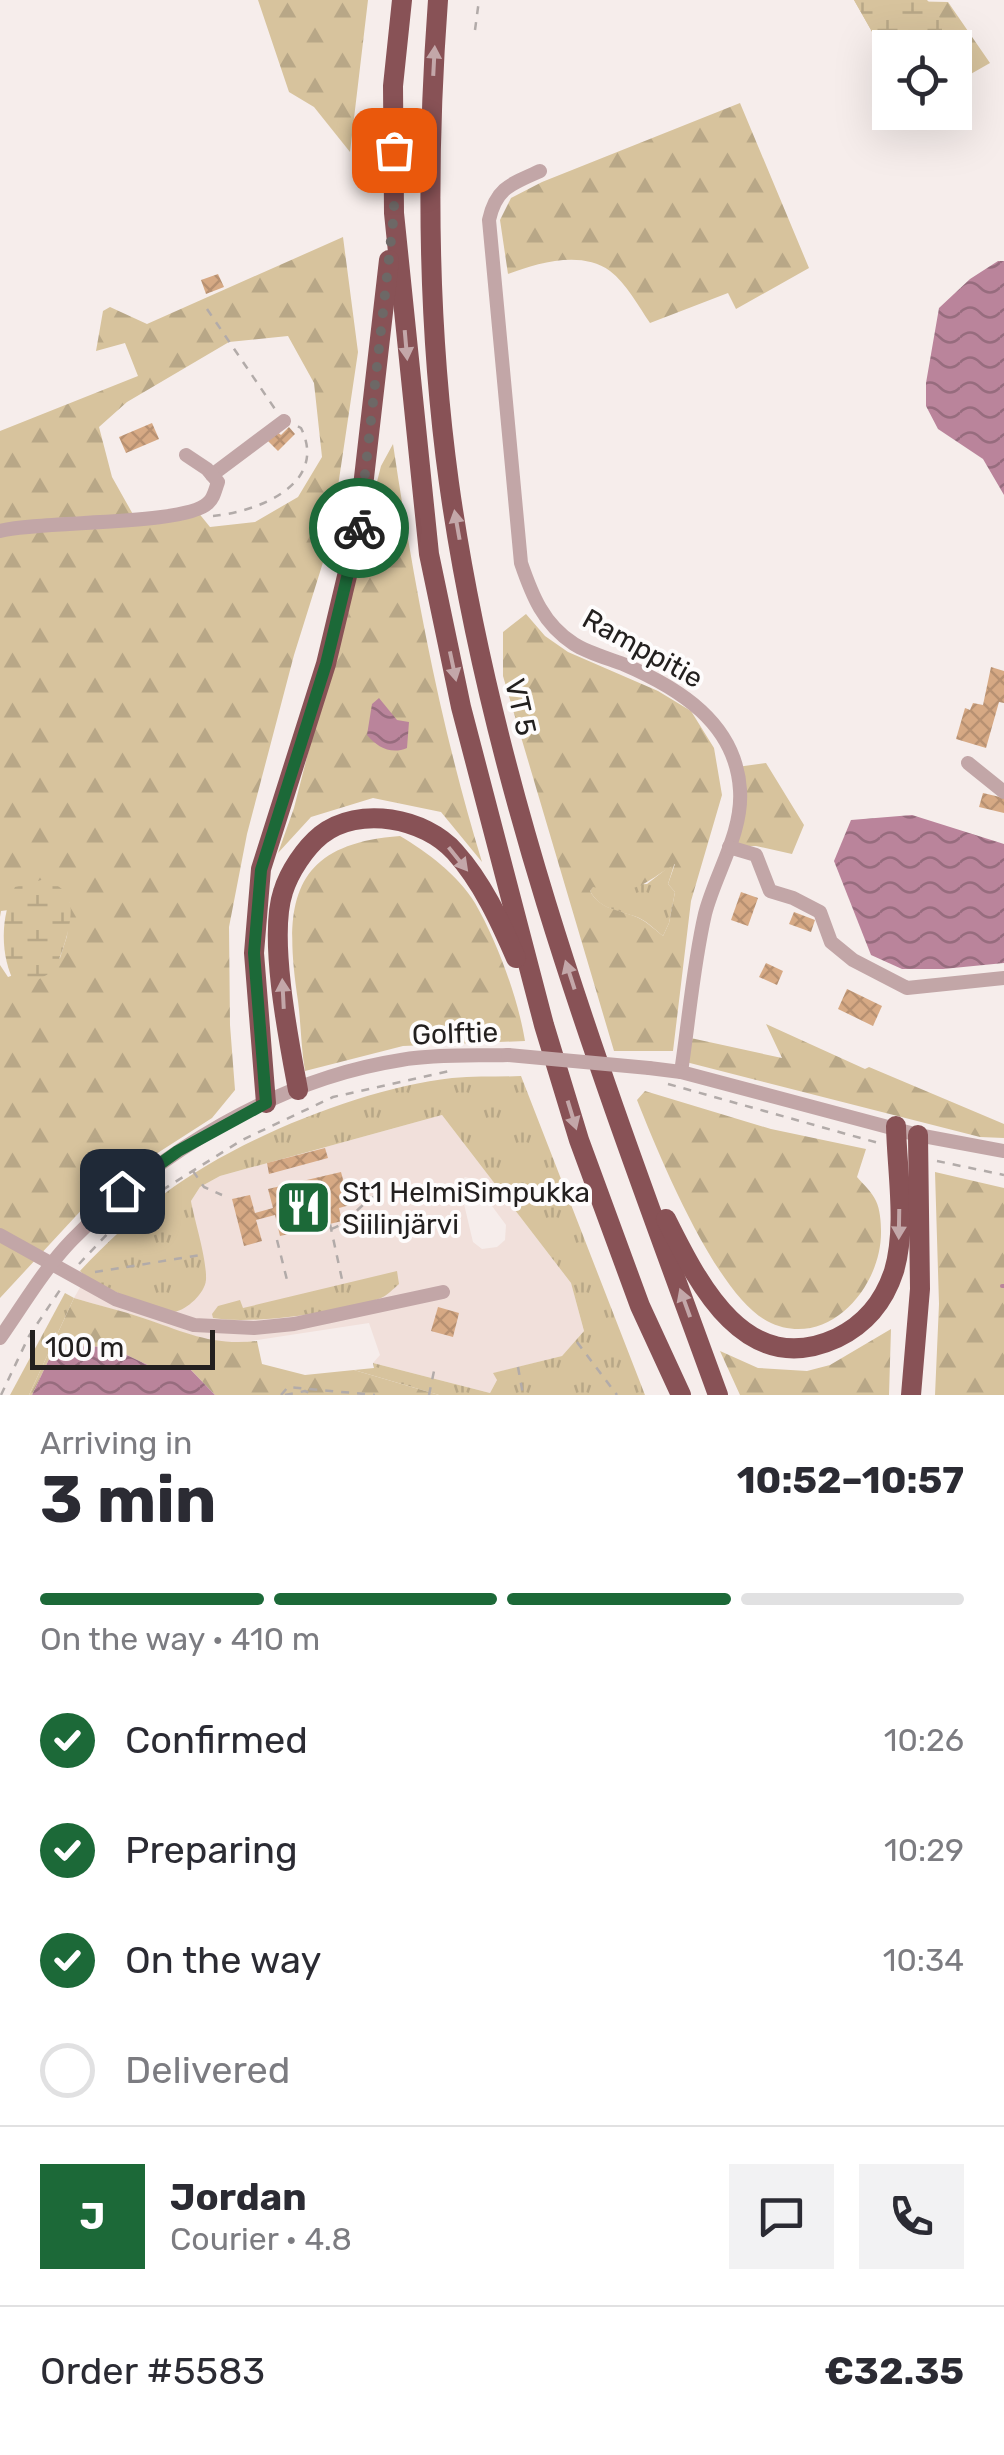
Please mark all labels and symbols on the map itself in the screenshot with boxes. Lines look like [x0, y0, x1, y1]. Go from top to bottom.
one-way arrow [426, 45, 442, 77]
pin [352, 108, 437, 193]
one-way arrow [398, 329, 414, 361]
courier [309, 478, 409, 578]
one-way arrow [449, 508, 464, 540]
street label: Ramppitie [577, 602, 709, 695]
one-way arrow [445, 651, 461, 682]
street label: VT 5 [498, 675, 543, 739]
one-way arrow [447, 846, 468, 871]
one-way arrow [562, 960, 577, 990]
one-way arrow [275, 977, 291, 1009]
street label: Golftie [411, 1016, 499, 1051]
one-way arrow [565, 1101, 580, 1131]
pin [80, 1149, 165, 1234]
place label: St1 HelmiSimpukka Siilinjärvi [342, 1176, 590, 1241]
restaurant icon: St1 HelmiSimpukka Siilinjärvi [273, 1178, 333, 1238]
one-way arrow [890, 1208, 906, 1240]
one-way arrow [677, 1288, 692, 1318]
scale bar [30, 1325, 215, 1370]

